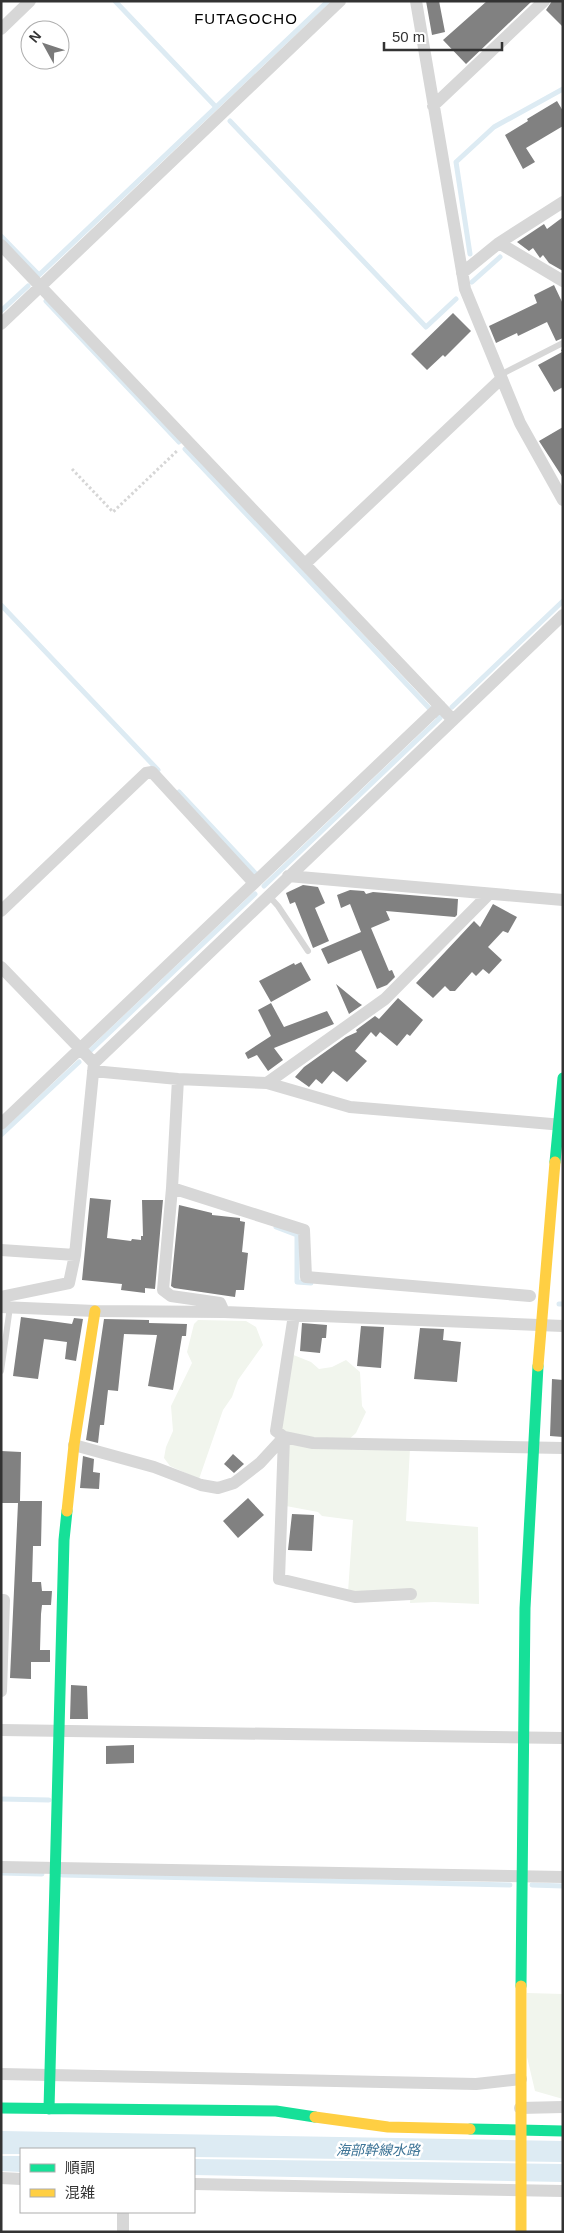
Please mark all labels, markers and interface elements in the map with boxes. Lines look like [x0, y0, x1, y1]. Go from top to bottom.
district label: FUTAGOCHO [194, 10, 298, 27]
north arrow [20, 20, 70, 70]
scale bar [384, 20, 502, 52]
text: N [26, 28, 44, 46]
text: 50 m [392, 28, 425, 45]
water label: 海部幹線水路 [336, 2142, 421, 2158]
legend [20, 2148, 195, 2213]
text: 順調 [65, 2159, 95, 2176]
text: 混雑 [65, 2184, 95, 2201]

